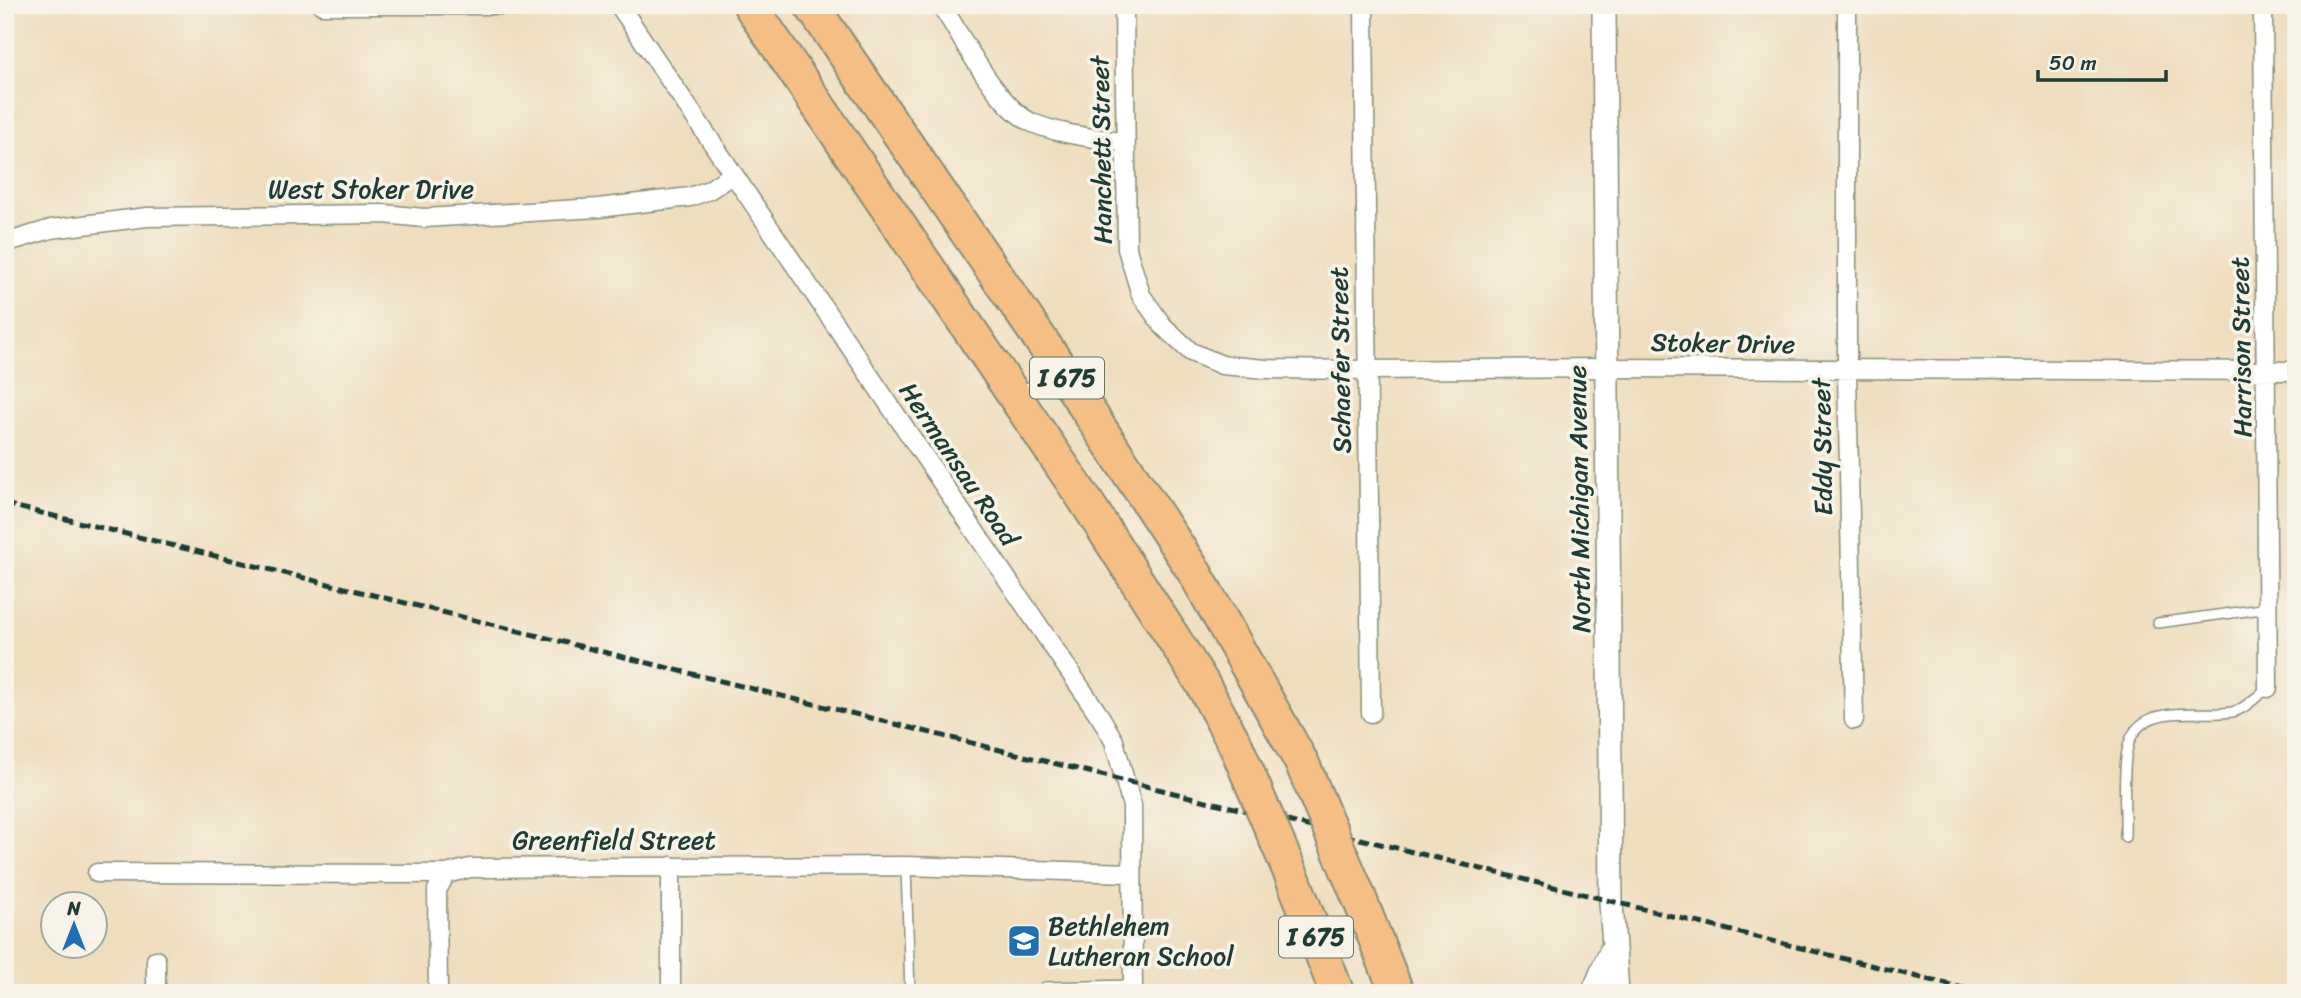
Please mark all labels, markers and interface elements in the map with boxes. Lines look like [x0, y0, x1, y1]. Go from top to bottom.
scale bar [2038, 38, 2166, 82]
text: 50 m [2049, 44, 2097, 82]
street label: Hanchett Street [1076, 54, 1126, 245]
street label: West Stoker Drive [268, 166, 474, 212]
street label: Harrison Street [2216, 256, 2266, 438]
street label: Schaefer Street [1315, 266, 1365, 454]
street label: Stoker Drive [1650, 319, 1796, 367]
road number: I 675 [1030, 358, 1104, 398]
street label: North Michigan Avenue [1554, 365, 1604, 633]
street label: Hermansau Road [887, 372, 1033, 558]
street label: Eddy Street [1798, 376, 1846, 516]
street label: Greenfield Street [512, 817, 716, 863]
north arrow [38, 890, 108, 960]
text: N [66, 892, 81, 925]
place label: Bethlehem Lutheran School [1048, 903, 1234, 979]
road number: I 675 [1279, 917, 1353, 958]
school or university icon: Bethlehem Lutheran School [1005, 922, 1043, 960]

